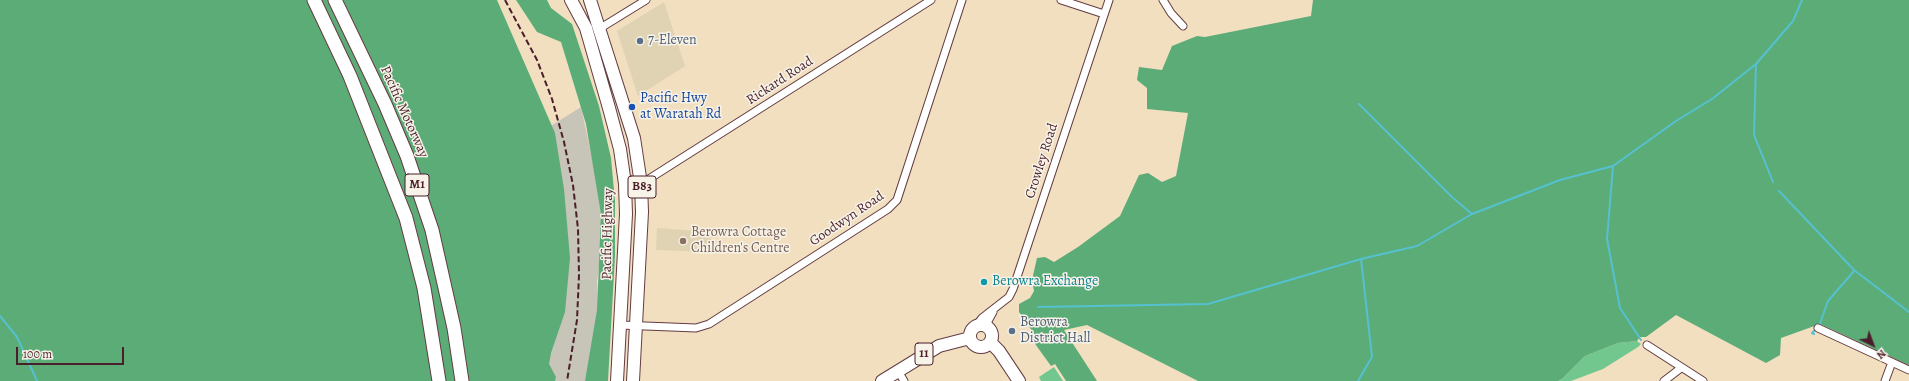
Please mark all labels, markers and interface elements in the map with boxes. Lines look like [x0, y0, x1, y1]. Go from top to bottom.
place label: 7-Eleven [648, 33, 697, 49]
marker: 7-Eleven [635, 36, 645, 46]
street label: Rickard Road [743, 53, 817, 109]
street label: Pacific Motorway [376, 64, 432, 160]
place label: Pacific Hwy at Waratah Rd [640, 91, 721, 124]
marker: Pacific Hwy at Waratah Rd [627, 102, 637, 112]
street label: Crowley Road [1022, 121, 1062, 201]
road number: M1 [405, 174, 429, 196]
road number: B83 [628, 176, 656, 198]
street label: Pacific Highway [599, 188, 617, 280]
street label: Goodwyn Road [807, 188, 887, 250]
place label: Berowra Cottage Children's Centre [691, 225, 790, 258]
marker: Berowra Cottage Children's Centre [678, 236, 688, 246]
place label: Berowra Exchange [992, 274, 1098, 290]
marker: Berowra Exchange [979, 277, 989, 287]
place label: Berowra District Hall [1020, 315, 1090, 348]
north arrow [1853, 325, 1893, 365]
marker: Berowra District Hall [1007, 326, 1017, 336]
scale bar [18, 339, 126, 365]
road number: 11 [915, 343, 933, 365]
text: 100 m [23, 346, 52, 362]
text: N [1873, 346, 1889, 363]

